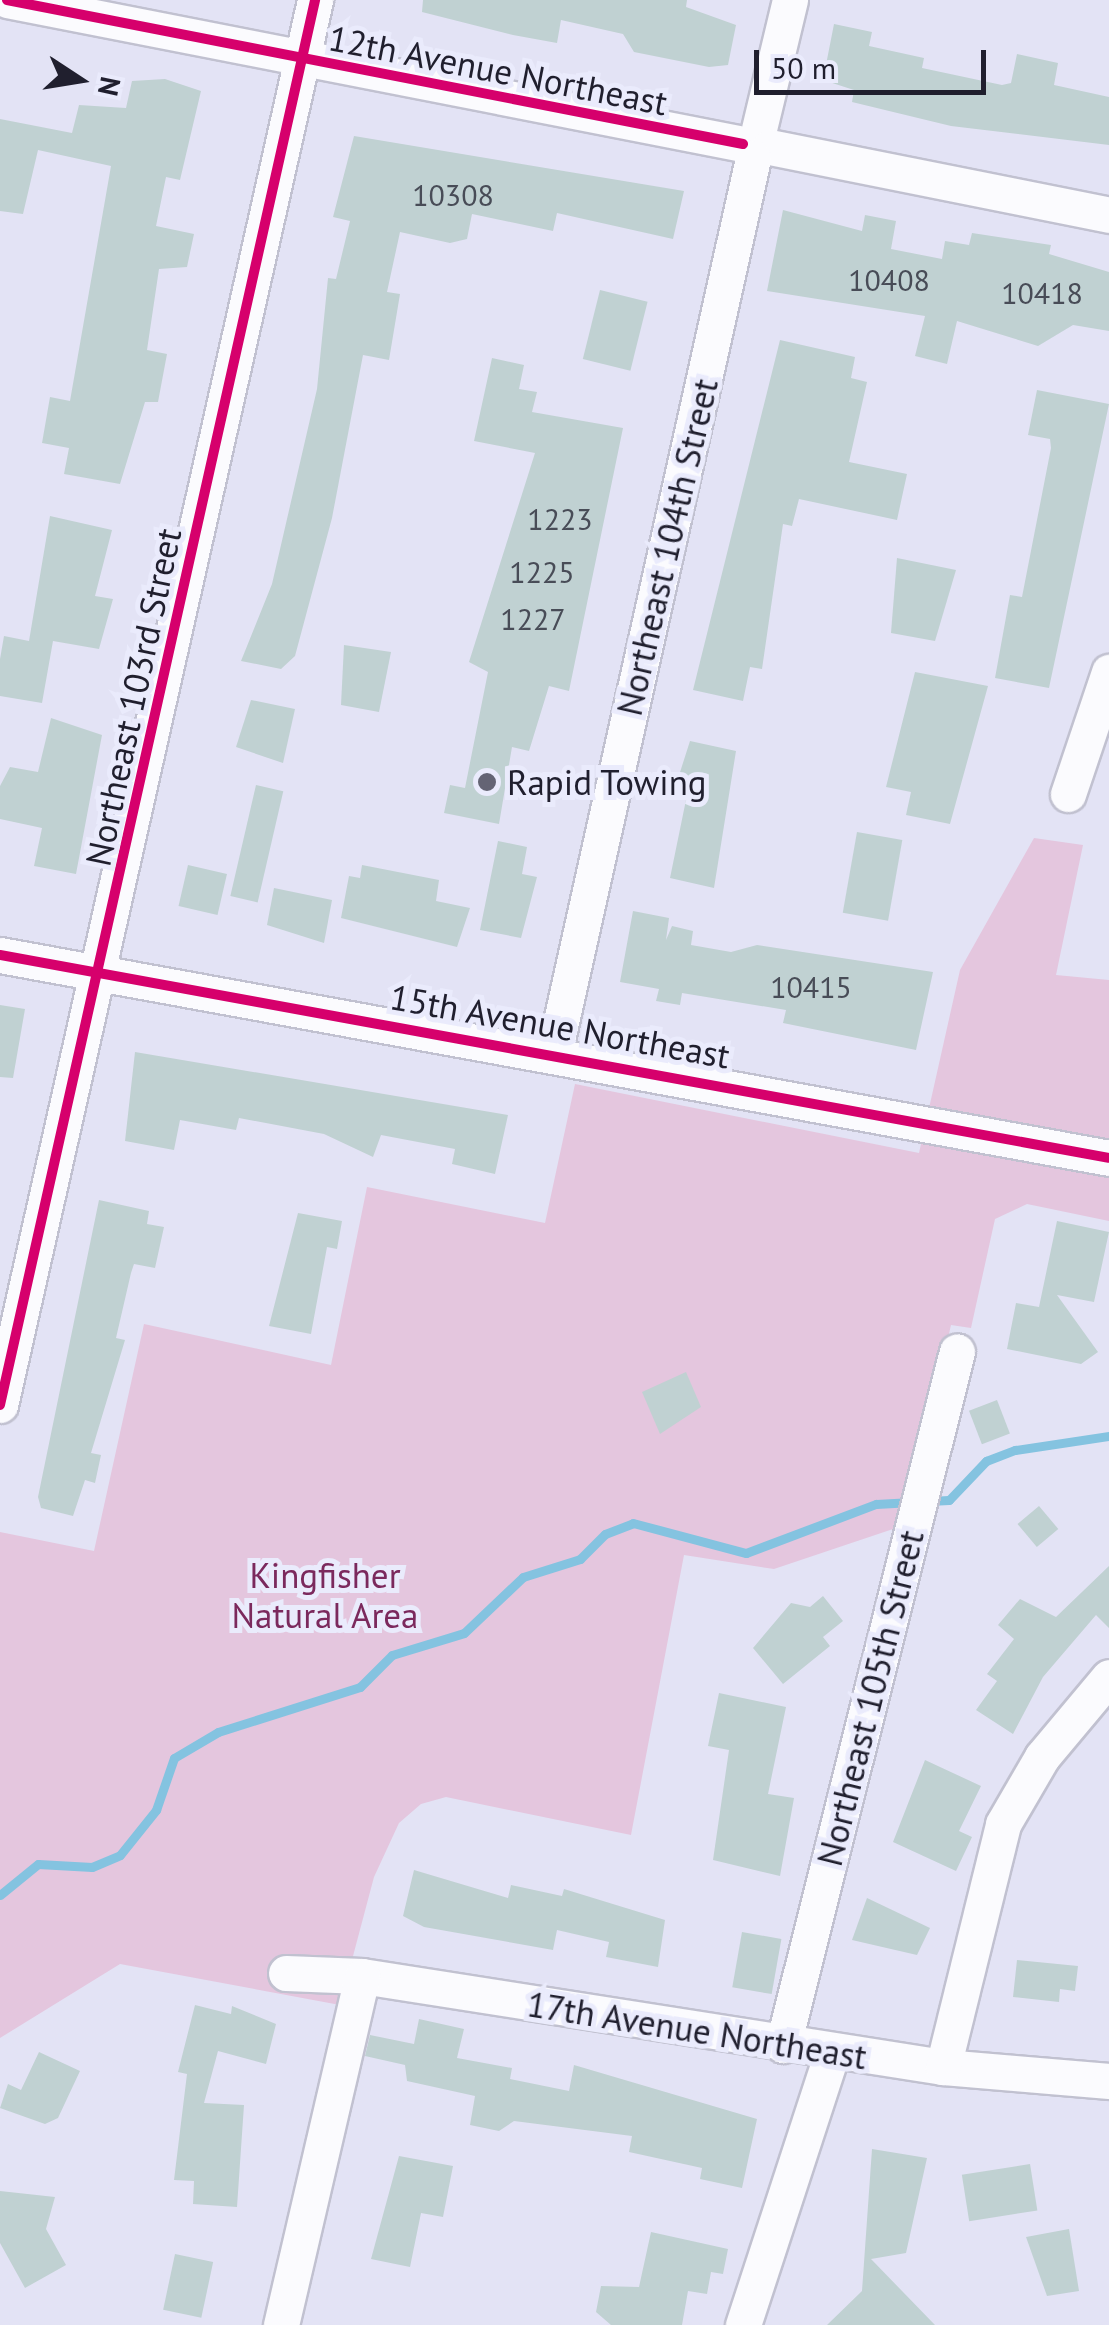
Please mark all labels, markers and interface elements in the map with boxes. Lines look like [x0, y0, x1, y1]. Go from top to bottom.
street label: 12th Avenue Northeast [325, 16, 671, 124]
north arrow [30, 30, 130, 130]
scale bar [759, 30, 992, 92]
text: 50 m [771, 48, 836, 87]
text: N [90, 73, 130, 99]
house number: 10308 [412, 177, 494, 213]
house number: 10408 [848, 262, 930, 298]
house number: 10418 [1001, 275, 1083, 311]
street label: Northeast 104th Street [608, 375, 726, 719]
house number: 1223 [527, 501, 593, 537]
street label: Northeast 103rd Street [77, 524, 189, 870]
house number: 1225 [509, 554, 575, 590]
house number: 1227 [500, 601, 566, 637]
place label: Rapid Towing [507, 761, 708, 803]
marker: Rapid Towing [476, 771, 498, 793]
house number: 10415 [770, 969, 852, 1005]
street label: 15th Avenue Northeast [386, 975, 734, 1077]
street label: Northeast 105th Street [808, 1526, 932, 1870]
park label: Kingfisher Natural Area [231, 1554, 419, 1636]
street label: 17th Avenue Northeast [524, 1982, 870, 2078]

